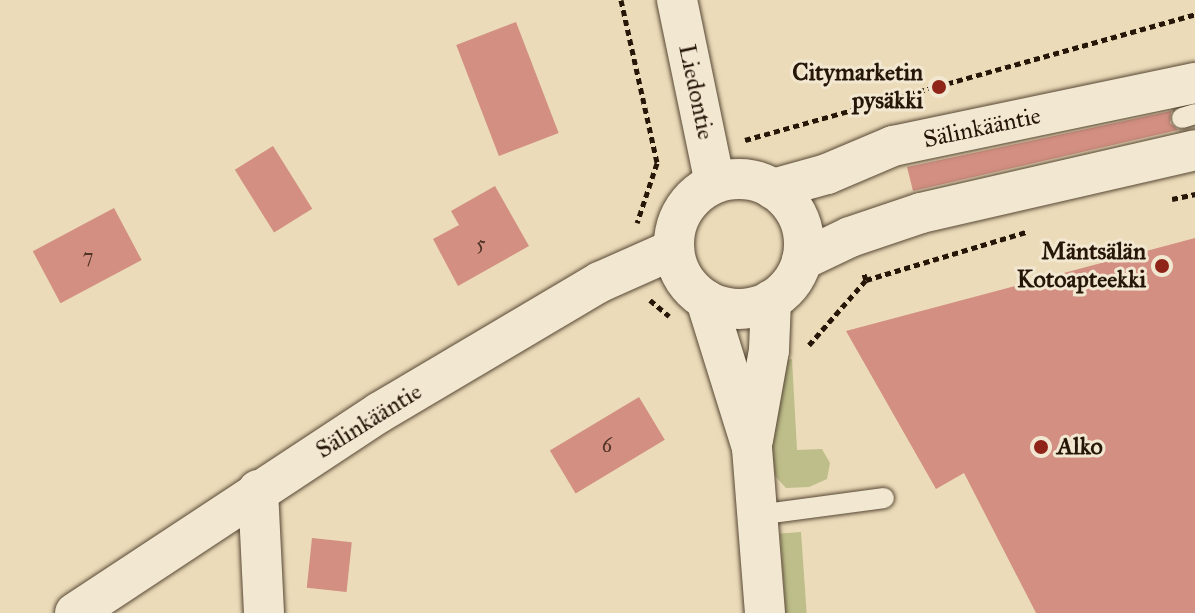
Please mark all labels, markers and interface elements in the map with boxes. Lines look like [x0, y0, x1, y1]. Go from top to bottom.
street label: Liedontie [672, 42, 720, 142]
place label: Citymarketin pysäkki [792, 59, 923, 115]
marker: Citymarketin pysäkki [930, 78, 948, 96]
street label: Sälinkääntie [921, 102, 1043, 154]
house number: 5 [476, 231, 486, 255]
place label: Mäntsälän Kotoapteekki [1017, 238, 1146, 294]
house number: 7 [83, 244, 93, 268]
marker: Mäntsälän Kotoapteekki [1153, 257, 1171, 275]
street label: Sälinkääntie [311, 377, 427, 465]
house number: 6 [602, 433, 612, 457]
place label: Alko [1057, 433, 1103, 461]
marker: Alko [1032, 438, 1050, 456]

